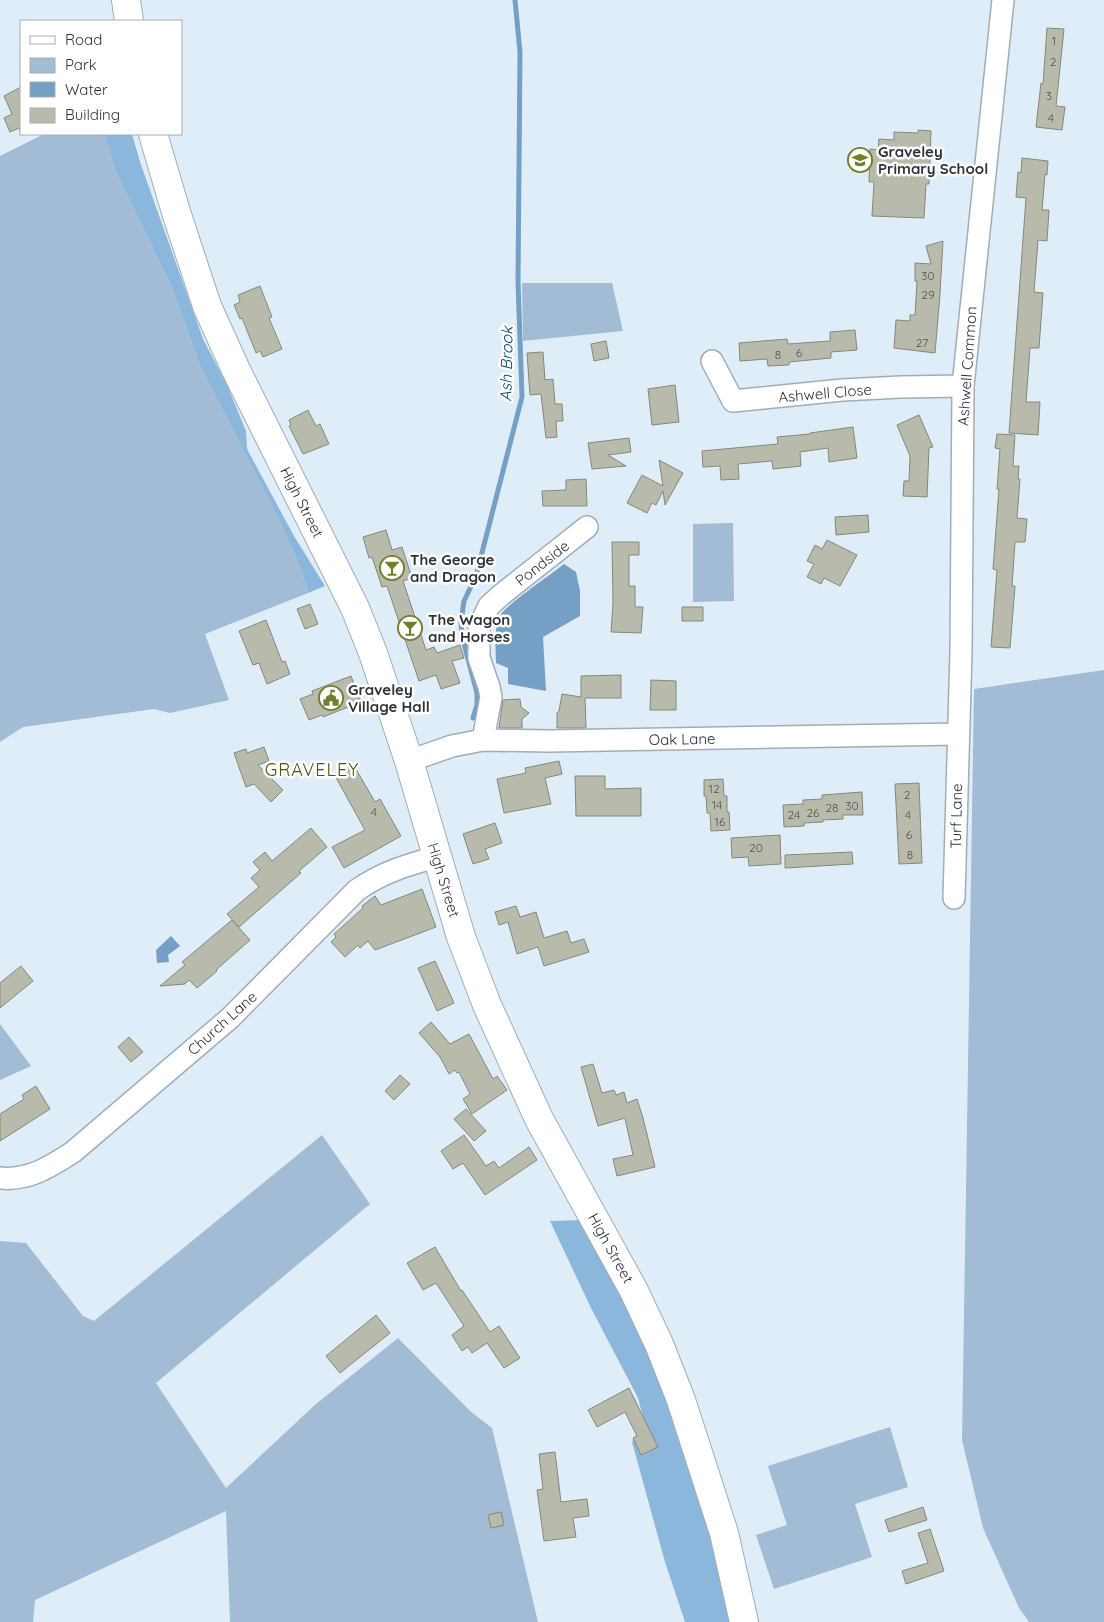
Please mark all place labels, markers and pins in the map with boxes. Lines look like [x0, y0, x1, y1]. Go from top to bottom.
place label: Graveley Primary School [878, 142, 988, 178]
school or university icon: Graveley Primary School [847, 147, 873, 173]
place label: The George and Dragon [410, 550, 496, 586]
bar icon: The George and Dragon [379, 555, 405, 581]
place label: The Wagon and Horses [428, 610, 510, 646]
bar icon: The Wagon and Horses [397, 615, 423, 641]
place label: Graveley Village Hall [348, 680, 430, 716]
public building icon: Graveley Village Hall [318, 685, 344, 711]

